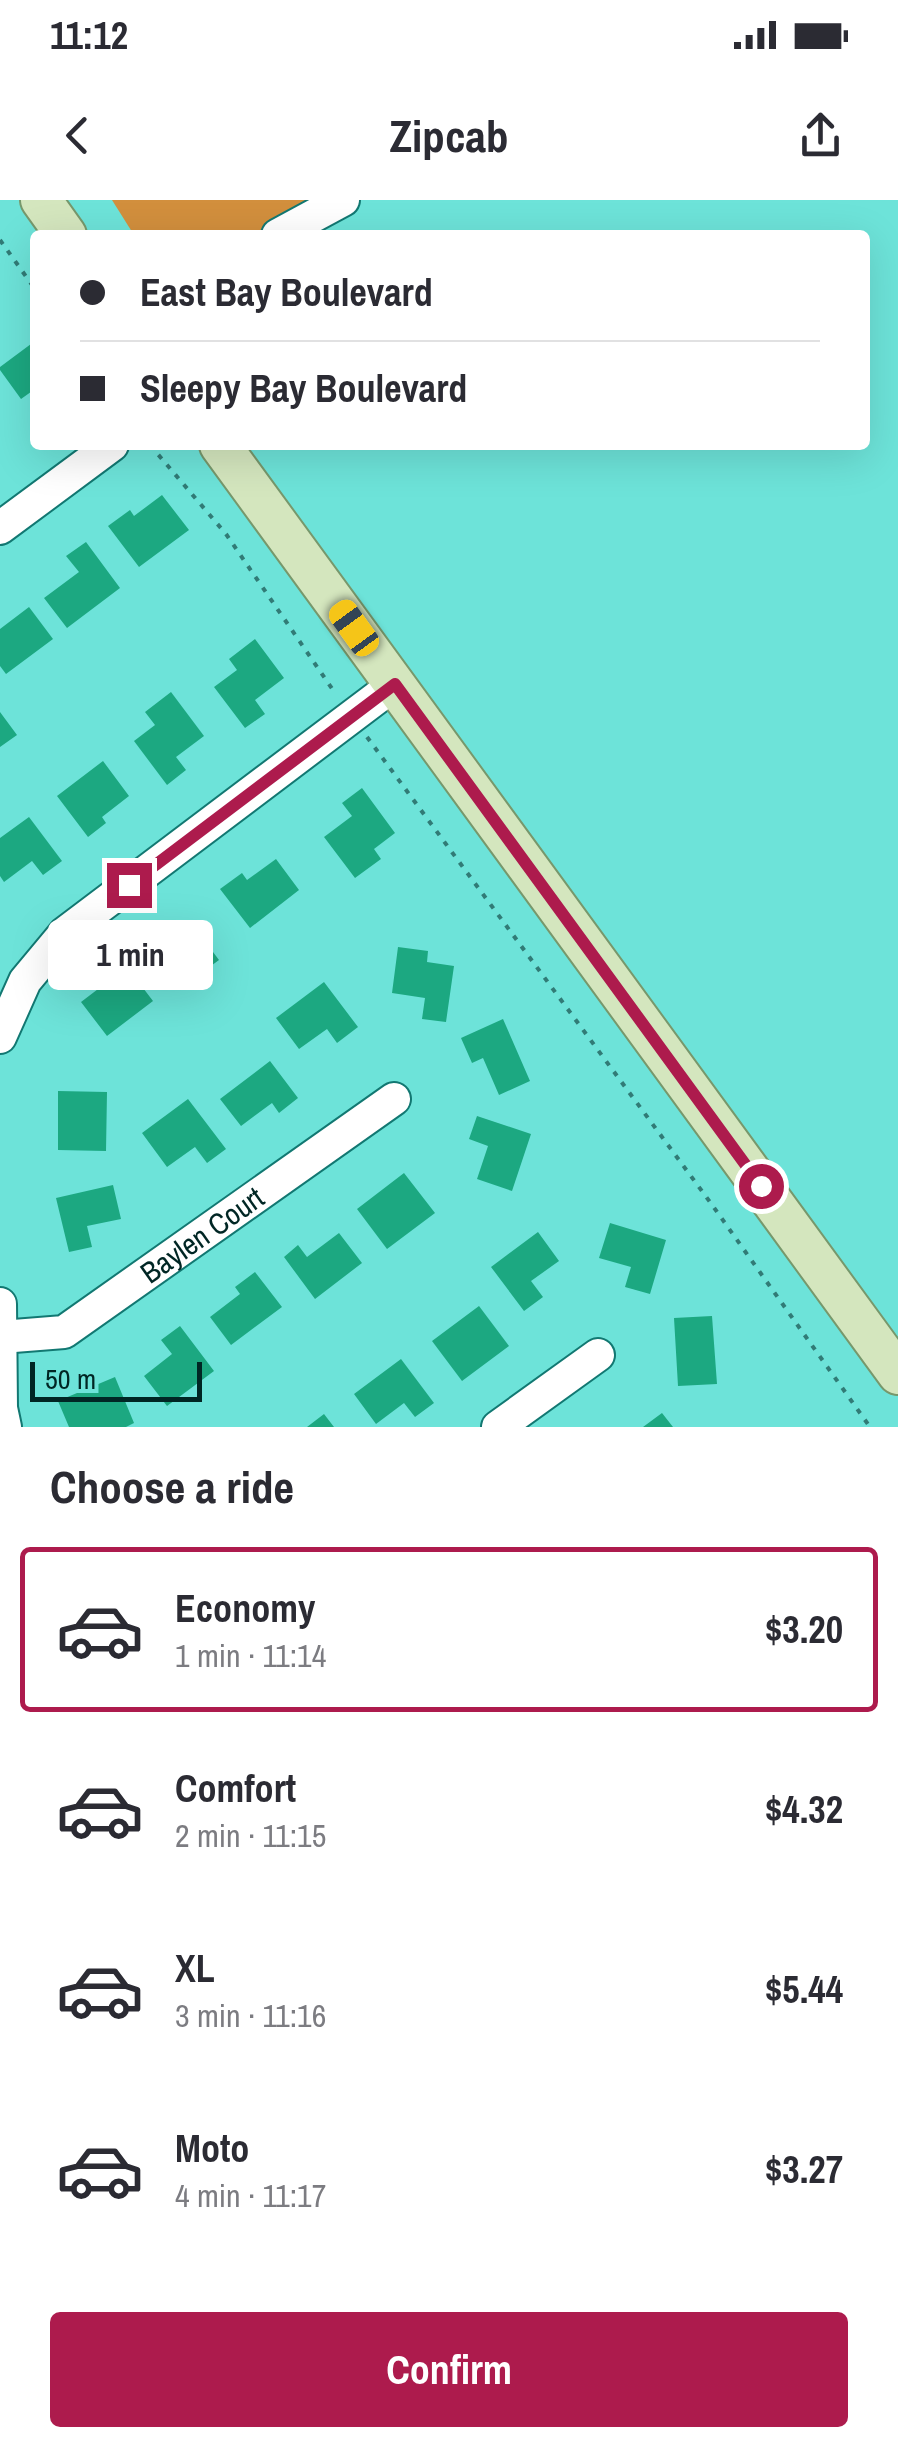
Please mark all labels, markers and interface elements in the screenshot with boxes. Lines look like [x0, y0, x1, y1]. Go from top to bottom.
text: 11:12 [50, 10, 128, 61]
text: Zipcab [390, 105, 508, 166]
icon: back [50, 108, 105, 163]
icon: share [793, 108, 848, 163]
text: East Bay Boulevard [140, 267, 433, 318]
text: Sleepy Bay Boulevard [140, 363, 467, 414]
car [324, 595, 384, 661]
route end [107, 863, 152, 908]
callout: 1 min [46, 920, 212, 990]
text: 1 min [96, 933, 165, 976]
route start [739, 1164, 784, 1209]
street label: Baylen Court [132, 1177, 272, 1292]
scale bar [30, 1357, 202, 1402]
text: 50 m [45, 1360, 96, 1398]
text: Choose a ride [50, 1456, 294, 1517]
text: Economy [175, 1583, 315, 1634]
icon: car [55, 1585, 145, 1675]
text: $3.20 [765, 1604, 843, 1655]
text: 1 min · 11:14 [175, 1634, 326, 1677]
text: Comfort [175, 1763, 296, 1814]
icon: car [55, 1765, 145, 1855]
text: $4.32 [765, 1784, 843, 1835]
text: 2 min · 11:15 [175, 1814, 326, 1857]
text: XL [175, 1943, 215, 1994]
icon: car [55, 1945, 145, 2035]
text: $5.44 [765, 1964, 843, 2015]
text: 3 min · 11:16 [175, 1994, 326, 2037]
text: Moto [175, 2123, 249, 2174]
icon: car [55, 2125, 145, 2215]
text: $3.27 [765, 2144, 843, 2195]
text: 4 min · 11:17 [175, 2174, 326, 2217]
button: Confirm [50, 2312, 848, 2427]

